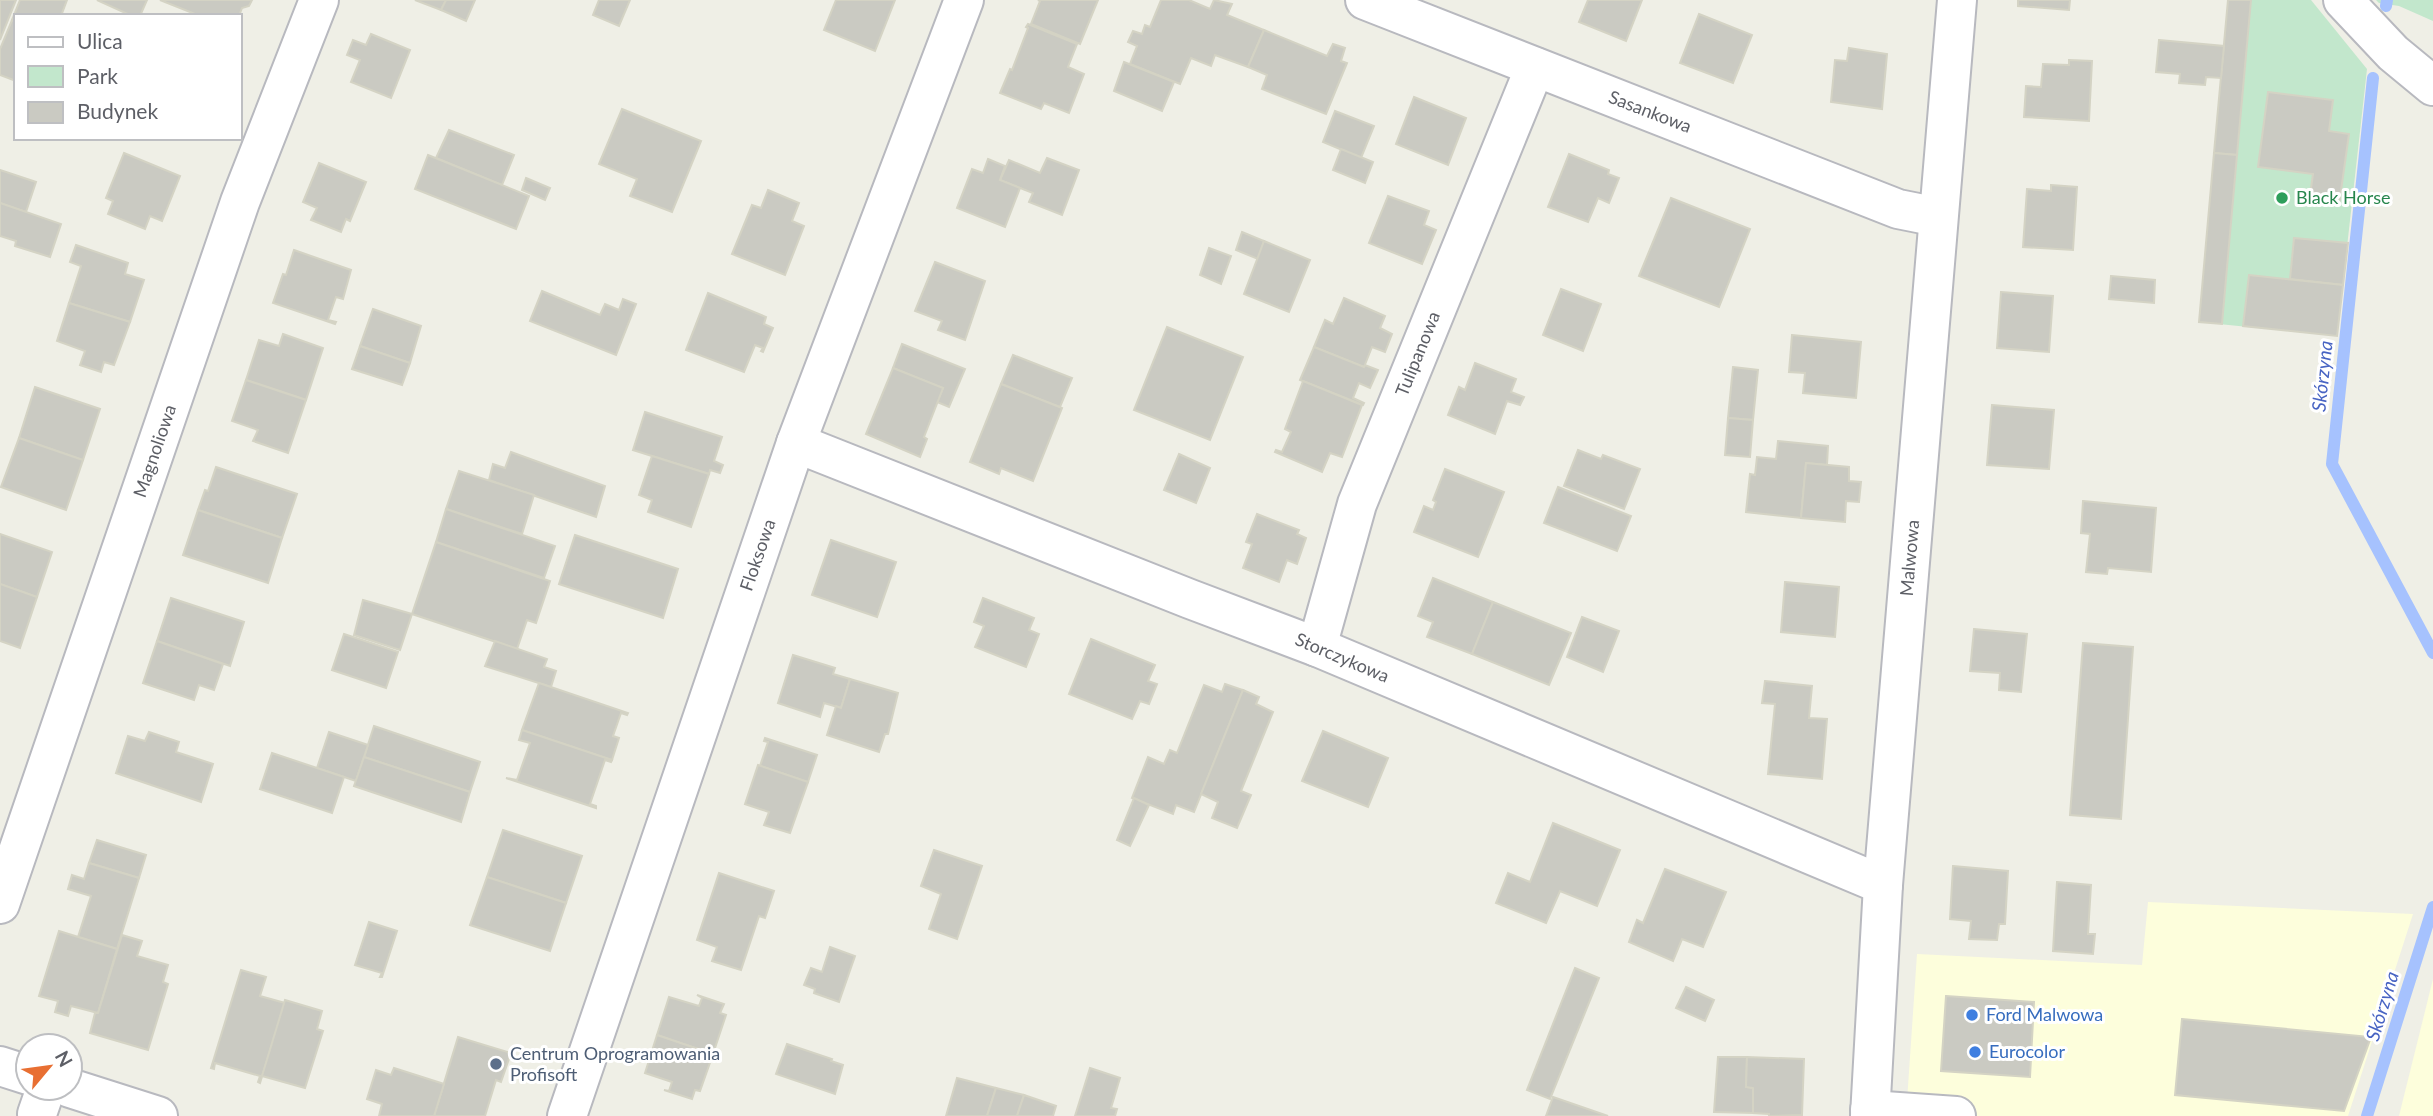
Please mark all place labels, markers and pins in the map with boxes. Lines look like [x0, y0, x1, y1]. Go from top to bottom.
place label: Black Horse [2296, 186, 2390, 208]
marker: Black Horse [2274, 190, 2290, 206]
place label: Ford Malwowa [1986, 1003, 2103, 1025]
marker: Ford Malwowa [1964, 1007, 1980, 1023]
place label: Eurocolor [1989, 1040, 2066, 1062]
place label: Centrum Oprogramowania Profisoft [510, 1042, 720, 1085]
marker: Eurocolor [1967, 1044, 1983, 1060]
marker: Centrum Oprogramowania Profisoft [488, 1056, 504, 1072]

